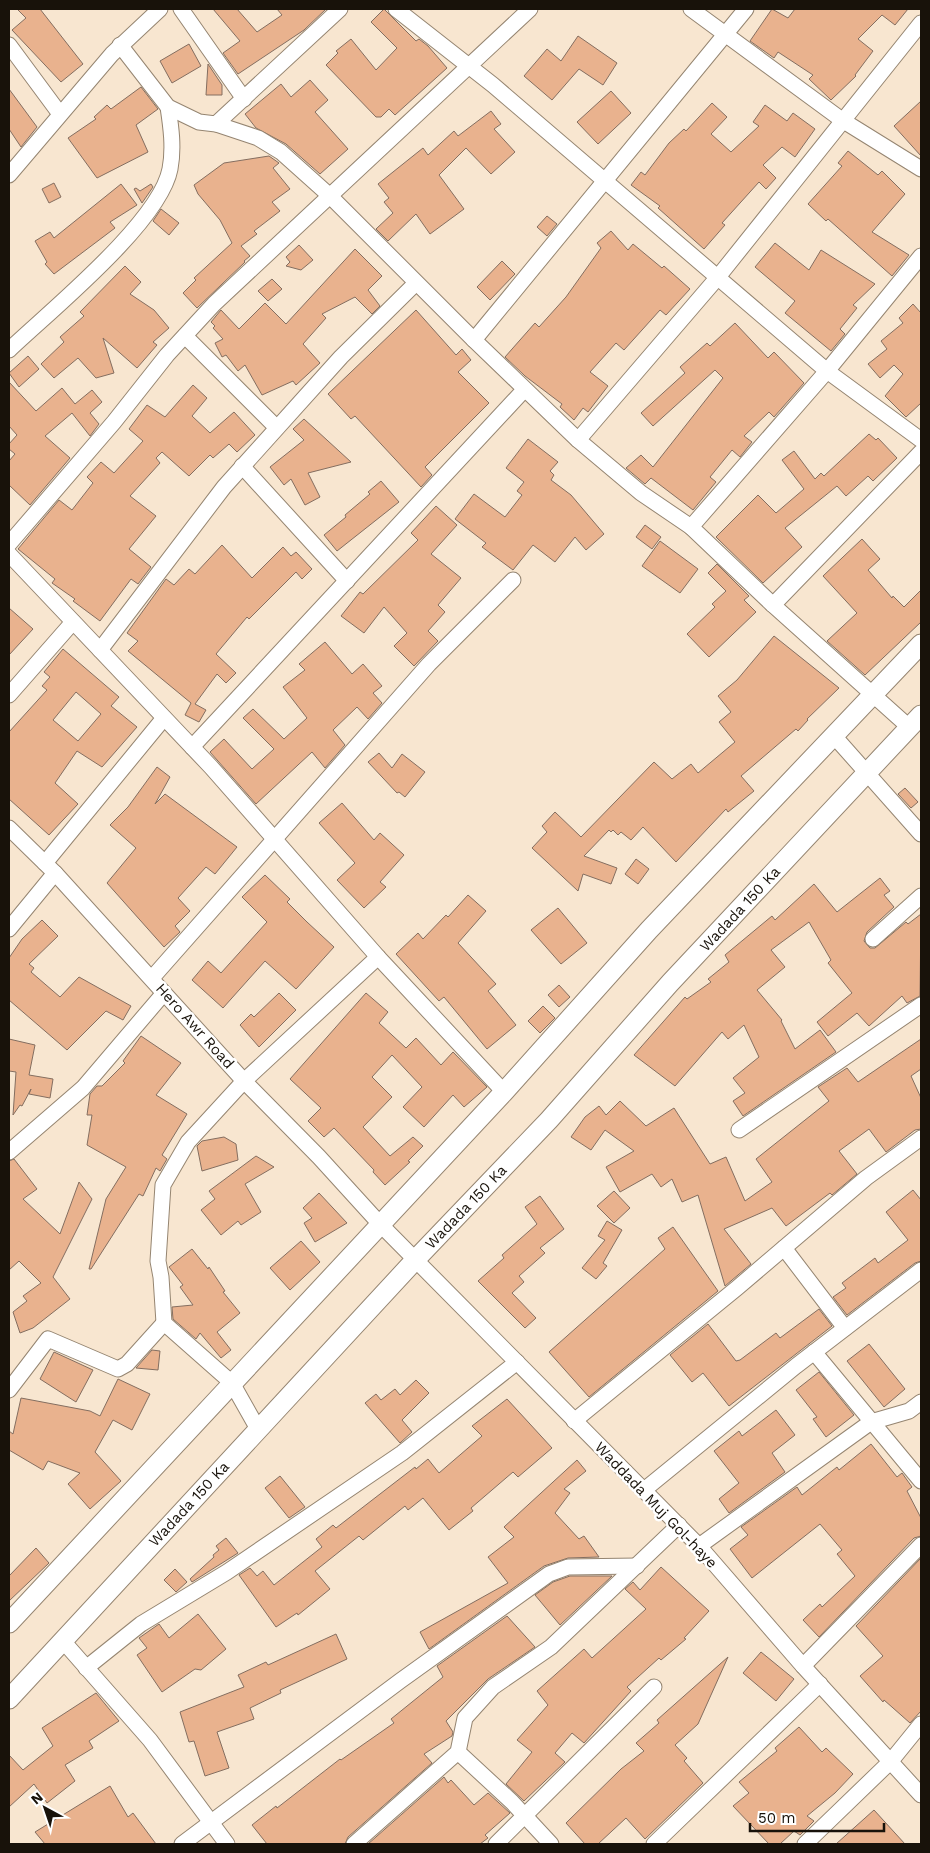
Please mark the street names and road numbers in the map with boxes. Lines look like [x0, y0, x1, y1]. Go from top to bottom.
street label: Wadada 150 Ka [696, 862, 784, 955]
street label: Hero Awr Road [152, 980, 238, 1072]
street label: Wadada 150 Ka [421, 1161, 511, 1253]
street label: Waddada Muj Gol-haye [591, 1438, 721, 1572]
street label: Wadada 150 Ka [145, 1457, 233, 1550]

